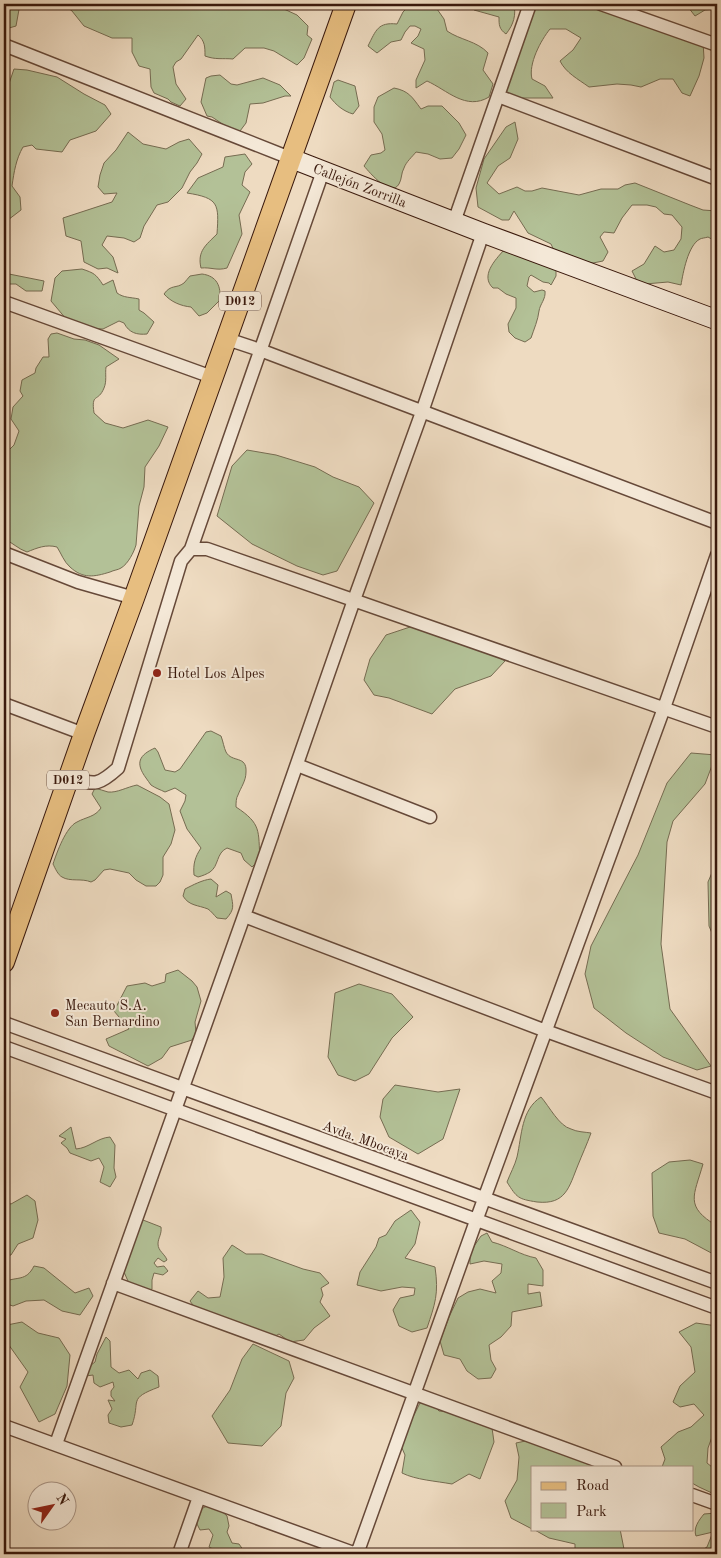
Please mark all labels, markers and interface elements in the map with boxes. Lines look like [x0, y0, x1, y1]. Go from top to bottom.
street label: Callejón Zorrilla [311, 162, 408, 210]
road number: D012 [219, 292, 261, 310]
marker: Hotel Los Alpes [151, 667, 163, 679]
place label: Hotel Los Alpes [167, 667, 265, 681]
road number: D012 [47, 770, 89, 790]
place label: Mecauto S.A. San Bernardino [65, 999, 160, 1029]
marker: Mecauto S.A. San Bernardino [49, 1007, 61, 1019]
street label: Avda. Mbocaya [320, 1119, 411, 1163]
legend [531, 1466, 694, 1530]
text: Road [576, 1479, 610, 1494]
north arrow [28, 1480, 78, 1530]
text: N [53, 1491, 71, 1508]
text: Park [576, 1505, 607, 1520]

